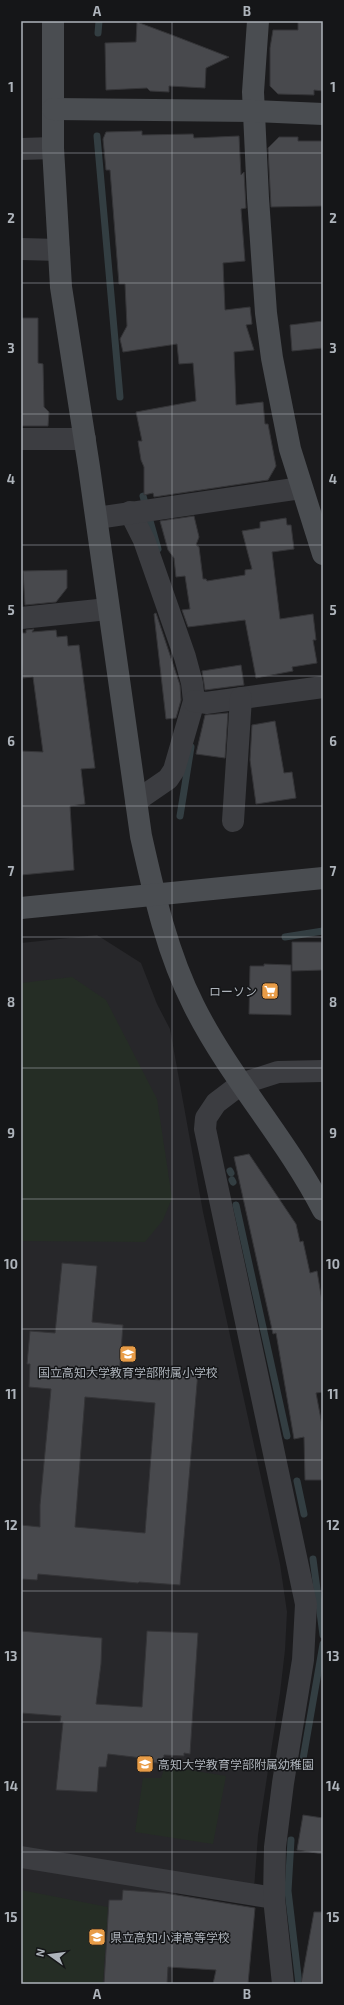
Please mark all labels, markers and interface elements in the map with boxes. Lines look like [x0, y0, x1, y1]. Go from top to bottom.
text: A [93, 3, 102, 19]
text: B [243, 3, 251, 19]
text: 1 [8, 79, 14, 95]
text: 1 [330, 79, 336, 95]
text: 2 [7, 210, 15, 226]
text: 2 [329, 210, 337, 226]
text: 3 [7, 340, 15, 356]
text: 3 [329, 340, 337, 356]
text: 4 [7, 471, 15, 487]
text: 4 [329, 471, 337, 487]
text: 5 [7, 602, 15, 618]
text: 5 [329, 602, 337, 618]
text: 6 [7, 733, 15, 749]
text: 6 [329, 733, 337, 749]
text: 7 [8, 863, 15, 879]
text: 7 [330, 863, 337, 879]
supermarket icon: ローソン [260, 981, 280, 1001]
place label: ローソン [209, 984, 257, 998]
text: 8 [7, 994, 15, 1010]
text: 8 [329, 994, 337, 1010]
text: 9 [7, 1125, 15, 1141]
text: 9 [329, 1125, 337, 1141]
text: 10 [4, 1256, 18, 1272]
text: 10 [326, 1256, 340, 1272]
school or university icon: 国立高知大学教育学部附属小学校 [118, 1344, 138, 1364]
place label: 国立高知大学教育学部附属小学校 [38, 1365, 218, 1379]
text: 11 [5, 1386, 17, 1402]
text: 11 [327, 1386, 339, 1402]
text: 12 [4, 1517, 18, 1533]
text: 12 [326, 1517, 340, 1533]
text: 13 [5, 1648, 18, 1664]
text: 13 [327, 1648, 340, 1664]
school or university icon: 高知大学教育学部附属幼稚園 [135, 1754, 155, 1774]
place label: 高知大学教育学部附属幼稚園 [158, 1757, 314, 1771]
text: 14 [4, 1778, 18, 1794]
text: 14 [326, 1778, 340, 1794]
text: 15 [5, 1909, 17, 1925]
text: 15 [327, 1909, 339, 1925]
school or university icon: 県立高知小津高等学校 [87, 1927, 107, 1947]
place label: 県立高知小津高等学校 [110, 1930, 230, 1944]
north arrow [30, 1935, 70, 1975]
text: N [33, 1947, 47, 1958]
text: A [93, 1986, 102, 2002]
text: B [243, 1986, 251, 2002]

